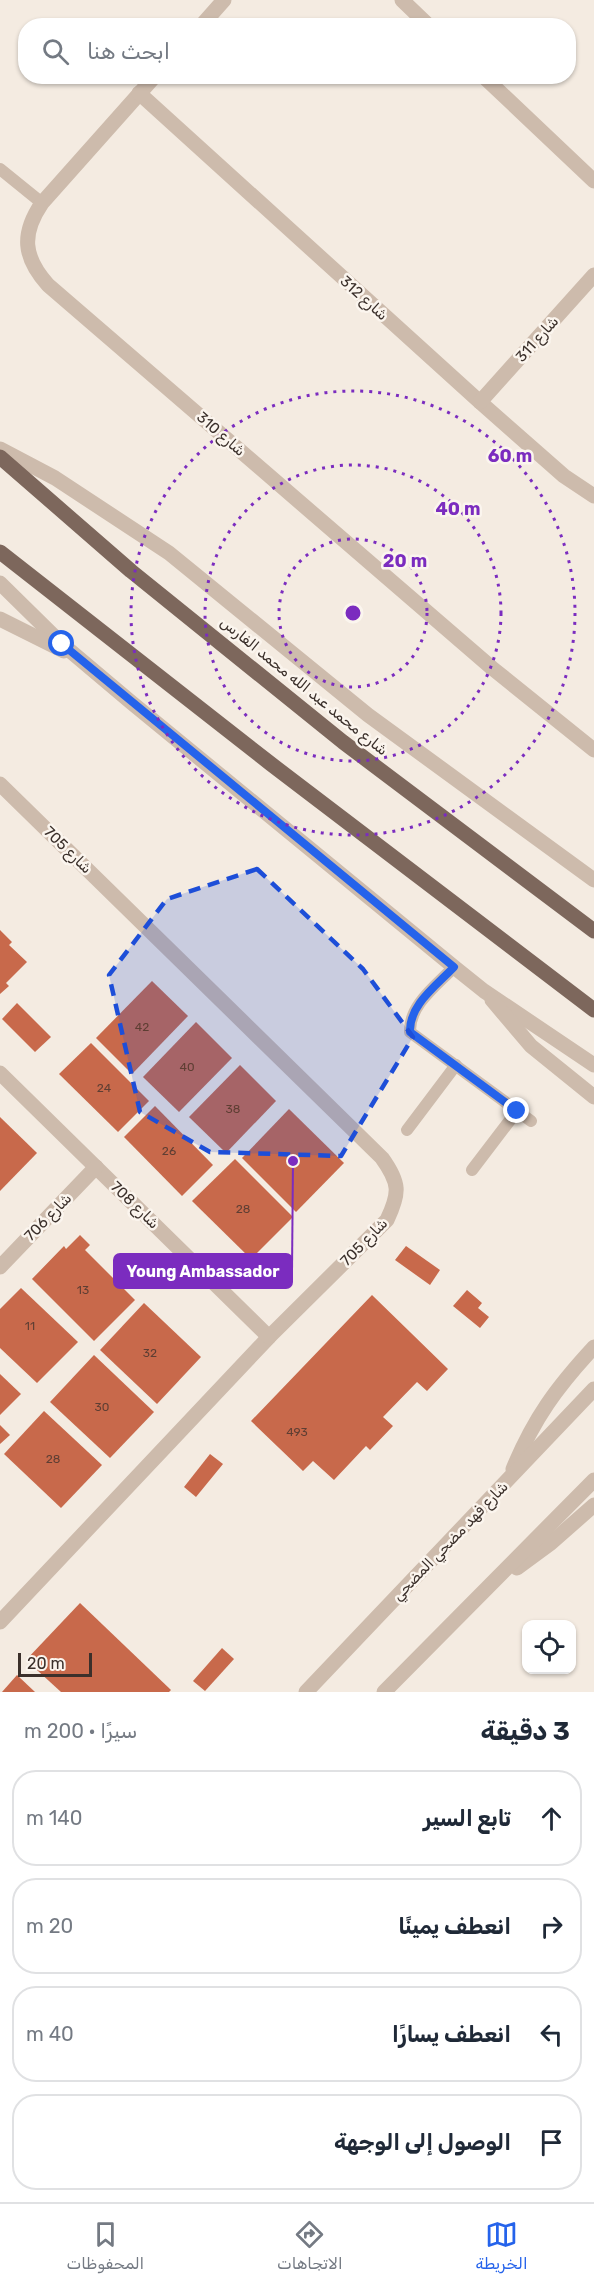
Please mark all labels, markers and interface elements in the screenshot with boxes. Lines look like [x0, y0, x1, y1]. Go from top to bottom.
search box [18, 18, 576, 84]
icon: search [39, 35, 72, 68]
text: ابحث هنا [87, 38, 170, 65]
street label: شارع 312 [335, 272, 392, 326]
street label: شارع 311 [512, 312, 564, 367]
street label: شارع 310 [192, 408, 249, 462]
text: 60 m [488, 445, 532, 467]
text: 40 m [436, 498, 480, 520]
text: 20 m [383, 550, 427, 572]
centre of rings [343, 603, 363, 623]
street label: شارع محمد عبد الله محمد الفارس [215, 613, 391, 761]
route start [48, 630, 74, 656]
street label: شارع 705 [39, 823, 96, 879]
house number: 42 [135, 1020, 149, 1034]
house number: 40 [179, 1060, 195, 1074]
house number: 24 [97, 1081, 112, 1095]
route end [503, 1097, 529, 1123]
house number: 38 [226, 1102, 240, 1116]
house number: 26 [162, 1144, 176, 1158]
street label: شارع 708 [106, 1178, 163, 1234]
street label: شارع 706 [21, 1189, 77, 1246]
house number: 28 [236, 1202, 250, 1216]
street label: شارع 705 [337, 1214, 393, 1271]
callout: Young Ambassador [114, 1254, 292, 1288]
text: Young Ambassador [127, 1262, 280, 1281]
house number: 13 [77, 1283, 89, 1297]
house number: 11 [25, 1319, 35, 1333]
house number: 32 [143, 1346, 157, 1360]
house number: 30 [95, 1400, 109, 1414]
house number: 493 [286, 1425, 308, 1439]
house number: 28 [46, 1452, 60, 1466]
street label: شارع فهد مضحي المضحي [388, 1478, 514, 1606]
map controls [522, 1620, 576, 1674]
button: locate [522, 1620, 576, 1674]
scale bar [18, 1650, 92, 1678]
text: 20 m [27, 1654, 65, 1673]
text: 3 دقيقة [481, 1716, 570, 1747]
text: سيرًا · 200 m [24, 1719, 137, 1743]
icon: ahead [535, 1802, 568, 1835]
text: تابع السير [423, 1805, 511, 1832]
text: 140 m [26, 1806, 82, 1830]
icon: right [535, 1910, 568, 1943]
text: انعطف يمينًا [398, 1913, 511, 1940]
text: 20 m [26, 1914, 73, 1938]
icon: left [535, 2018, 568, 2051]
text: انعطف يسارًا [392, 2021, 511, 2048]
text: 40 m [26, 2022, 74, 2046]
icon: arrive [535, 2126, 568, 2159]
text: الوصول إلى الوجهة [334, 2129, 511, 2156]
tab: المحفوظات [66, 2218, 144, 2273]
tab: الاتجاهات [277, 2218, 343, 2273]
tab: الخريطة [476, 2218, 528, 2273]

